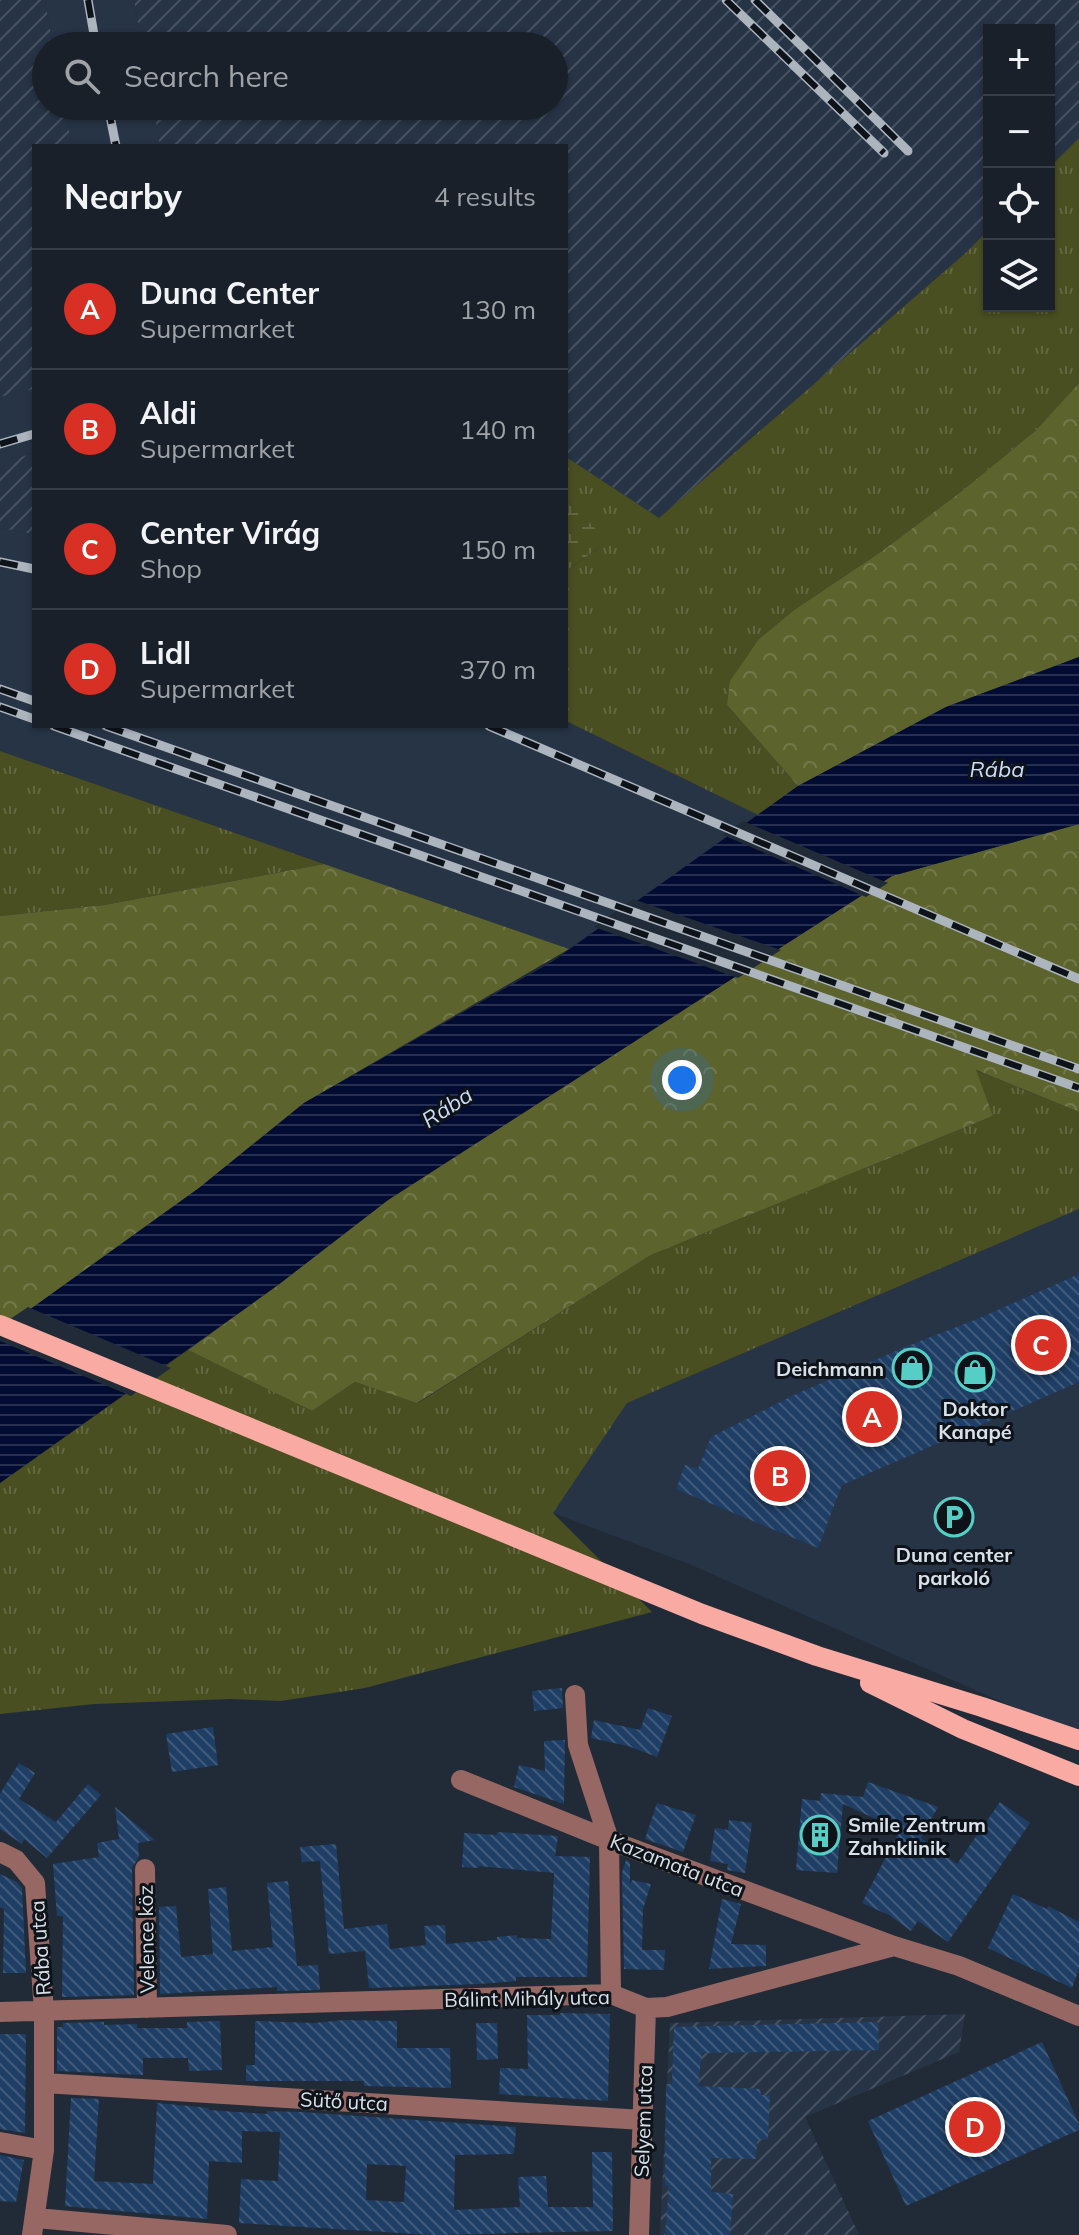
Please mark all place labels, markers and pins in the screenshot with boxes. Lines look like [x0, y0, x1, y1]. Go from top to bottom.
pin: C [1015, 1315, 1067, 1375]
shop icon: Deichmann [891, 1347, 933, 1389]
shop icon: Doktor Kanapé [954, 1351, 996, 1393]
place label: Deichmann [776, 1356, 884, 1381]
pin: A [846, 1387, 898, 1447]
place label: Doktor Kanapé [938, 1396, 1012, 1444]
pin: B [754, 1446, 806, 1506]
parking icon: Duna center parkoló [933, 1496, 975, 1538]
place label: Duna center parkoló [896, 1542, 1012, 1590]
place label: Smile Zentrum Zahnklinik [848, 1812, 986, 1860]
building icon: Smile Zentrum Zahnklinik [799, 1814, 841, 1856]
pin: D [949, 2097, 1001, 2157]

